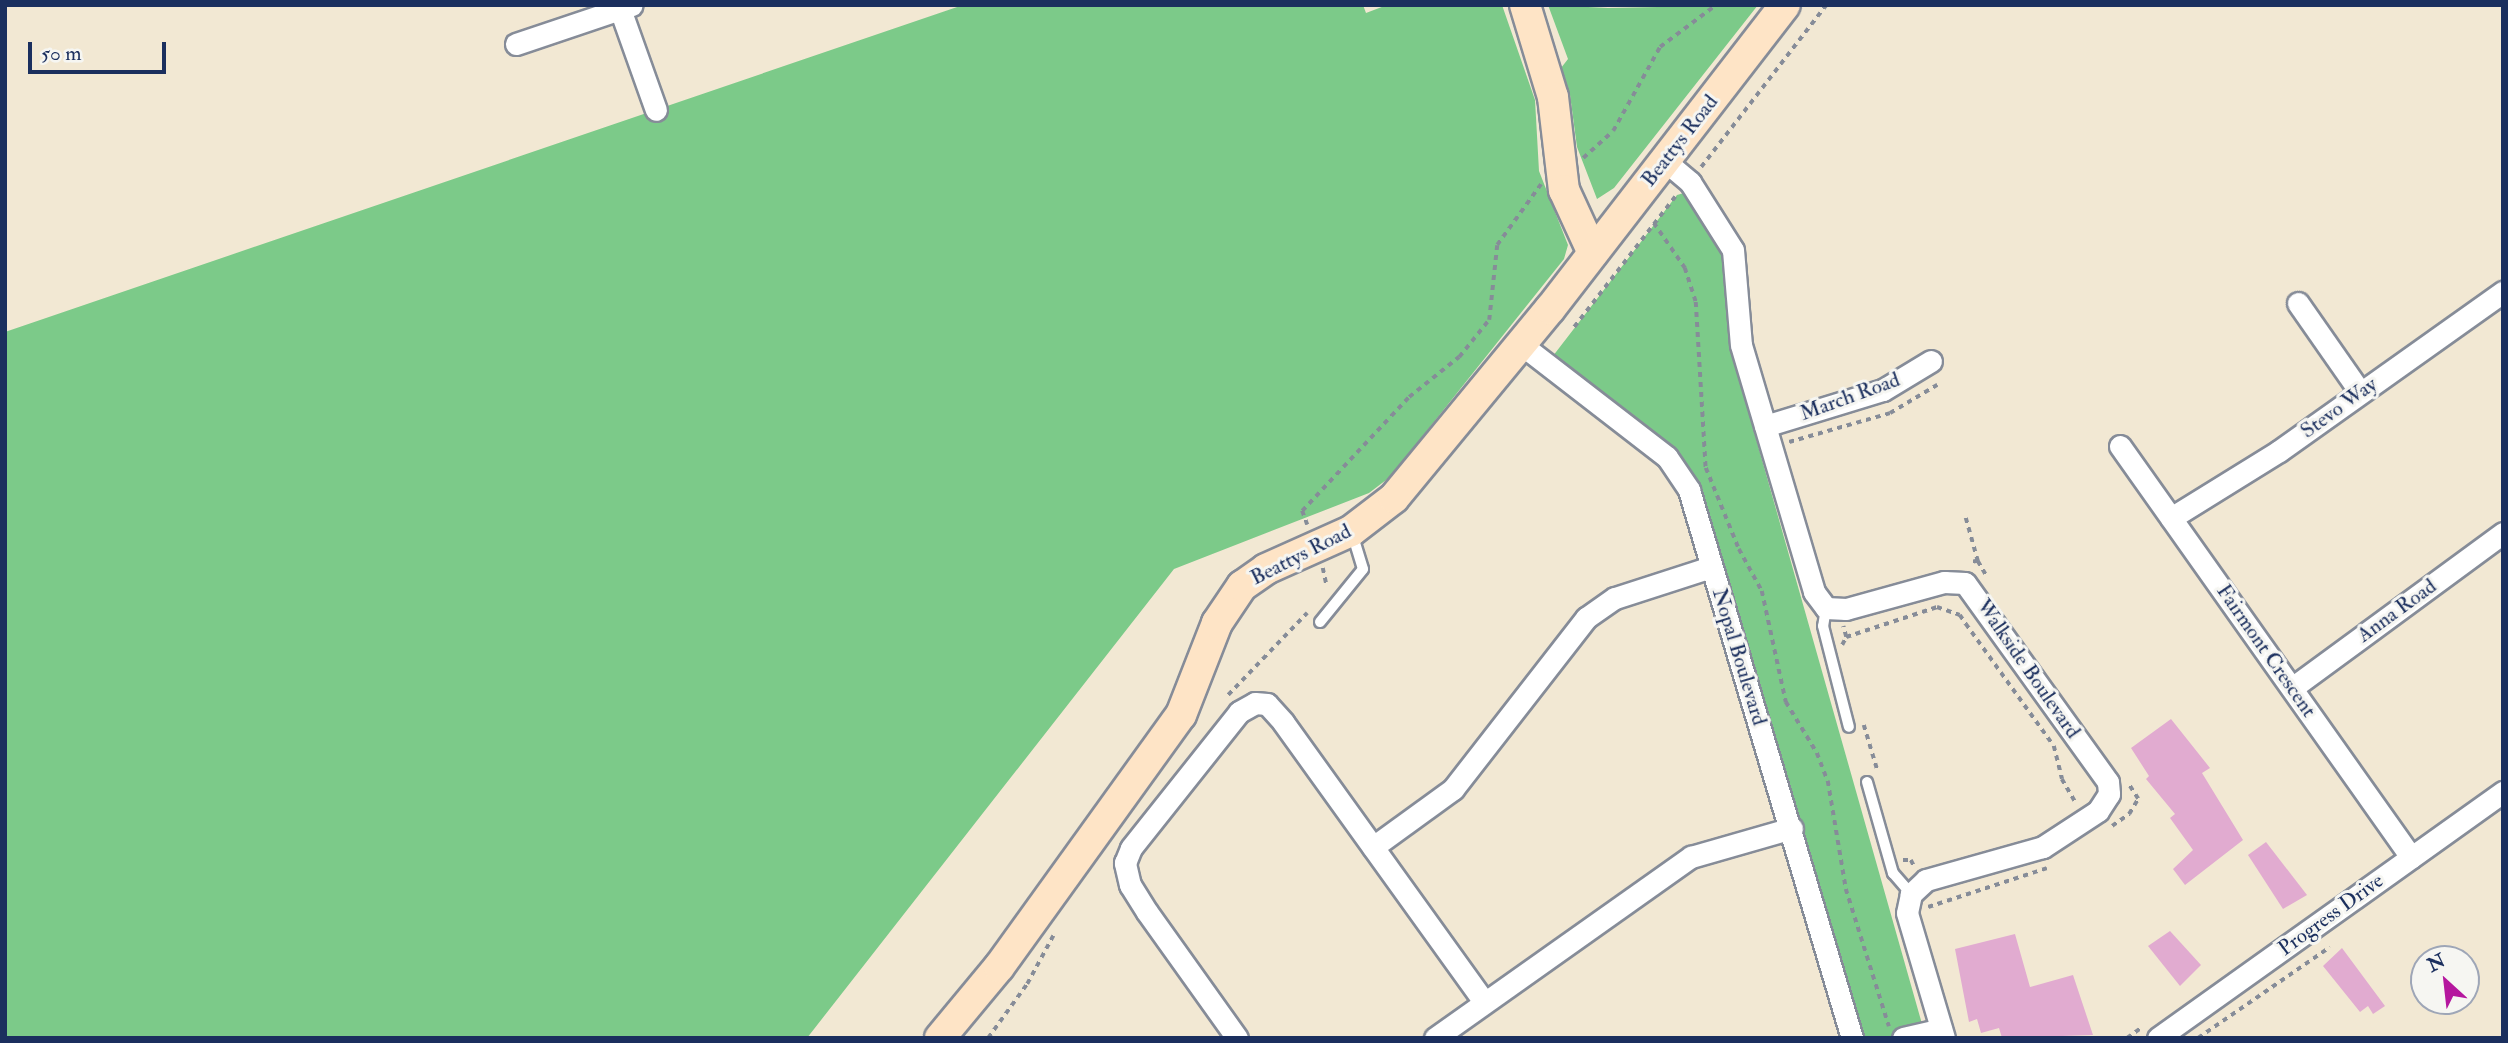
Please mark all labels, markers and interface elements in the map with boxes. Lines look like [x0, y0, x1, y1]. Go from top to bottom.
scale bar [32, 28, 170, 72]
text: 50 m [41, 40, 82, 67]
street label: Beattys Road [1636, 90, 1724, 192]
street label: March Road [1797, 367, 1903, 427]
street label: Stevo Way [2296, 372, 2382, 444]
street label: Beattys Road [1246, 519, 1356, 591]
street label: Anna Road [2352, 574, 2442, 648]
street label: Fairmont Crescent [2211, 580, 2321, 722]
street label: Nopal Boulevard [1706, 585, 1772, 729]
street label: Walkside Boulevard [1971, 595, 2085, 743]
street label: Progress Drive [2274, 868, 2388, 962]
north arrow [2410, 945, 2480, 1015]
text: N [2423, 949, 2449, 978]

